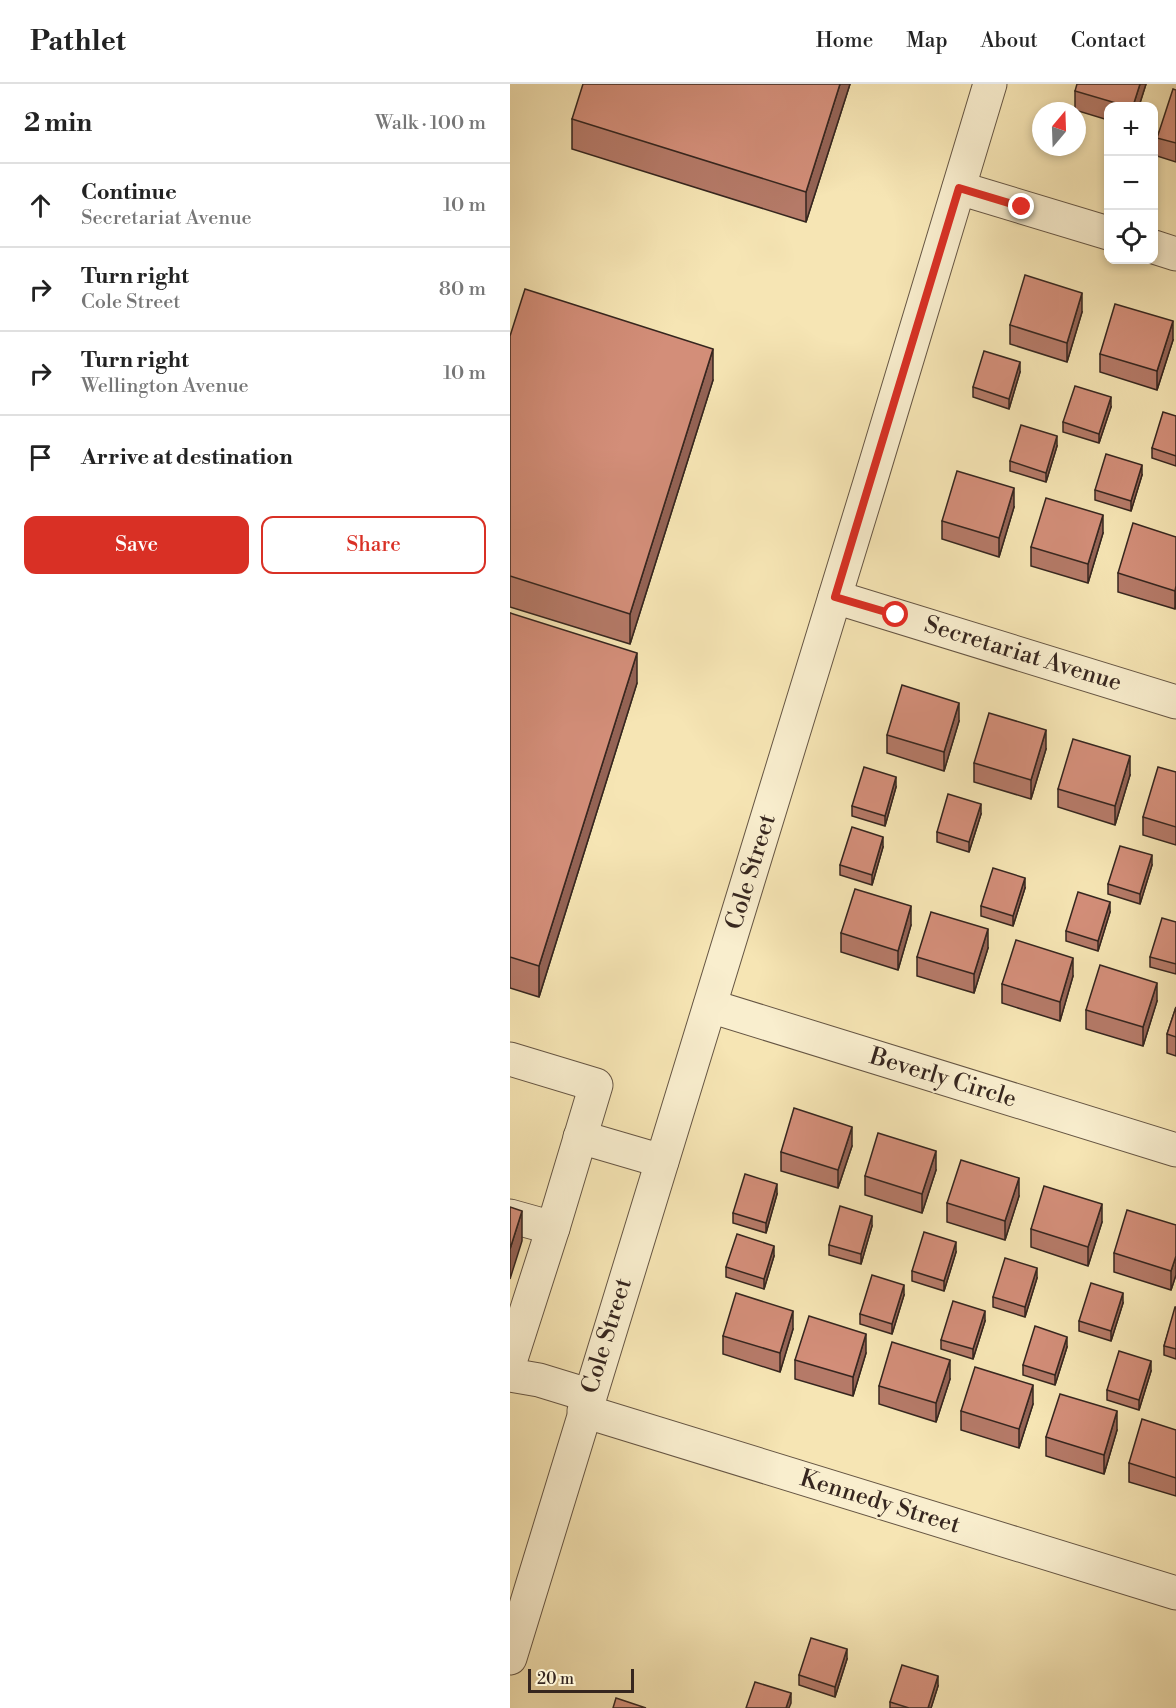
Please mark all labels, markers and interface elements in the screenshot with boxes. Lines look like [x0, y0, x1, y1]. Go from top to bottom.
text: Pathlet [30, 24, 126, 59]
text: Home [816, 28, 873, 54]
text: Map [906, 28, 948, 54]
text: About [981, 28, 1038, 54]
text: Contact [1071, 28, 1146, 54]
north arrow [1032, 102, 1086, 156]
map controls [1104, 102, 1158, 264]
button: + [1104, 102, 1158, 156]
text: 2 min [24, 107, 92, 139]
text: Walk · 100 m [375, 111, 486, 136]
button: − [1104, 156, 1158, 210]
text: Continue [81, 179, 177, 206]
icon: ahead [24, 189, 57, 222]
text: 10 m [443, 193, 486, 218]
route end [1008, 193, 1034, 219]
text: Secretariat Avenue [81, 206, 252, 231]
button: locate [1104, 210, 1158, 264]
text: Turn right [81, 263, 189, 290]
icon: right [24, 273, 57, 306]
text: 80 m [439, 277, 486, 302]
text: Cole Street [81, 290, 180, 315]
text: Turn right [81, 347, 189, 374]
icon: right [24, 357, 57, 390]
text: 10 m [443, 361, 486, 386]
text: Wellington Avenue [81, 374, 249, 399]
icon: arrive [24, 441, 57, 474]
text: Arrive at destination [81, 444, 293, 471]
button: Save [24, 516, 249, 574]
button: Share [261, 516, 486, 574]
route start [882, 601, 908, 627]
street label: Secretariat Avenue [921, 610, 1125, 698]
street label: Cole Street [719, 810, 783, 933]
street label: Beverly Circle [865, 1041, 1020, 1115]
street label: Cole Street [575, 1274, 639, 1397]
street label: Kennedy Street [796, 1463, 964, 1541]
scale bar [528, 1666, 634, 1694]
text: 20 m [537, 1669, 574, 1689]

